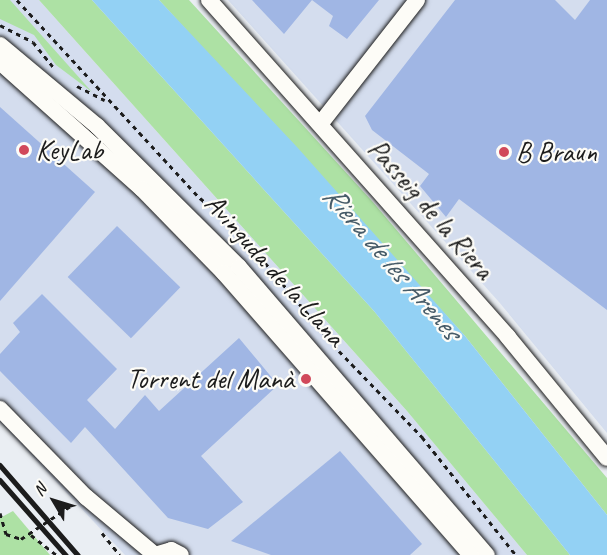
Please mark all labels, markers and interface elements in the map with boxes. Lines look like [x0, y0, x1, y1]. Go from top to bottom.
street label: Passeig de la Riera [361, 132, 501, 286]
place label: KeyLab [36, 133, 103, 167]
place label: B Braun [516, 135, 597, 169]
marker: KeyLab [17, 143, 31, 157]
marker: B Braun [497, 145, 511, 159]
water label: Riera de les Arenes [316, 178, 468, 346]
street label: Avinguda de la Llana [197, 186, 353, 354]
place label: Torrent del Manà [127, 362, 294, 396]
marker: Torrent del Manà [299, 372, 313, 386]
north arrow [24, 471, 84, 531]
text: N [29, 480, 51, 500]

